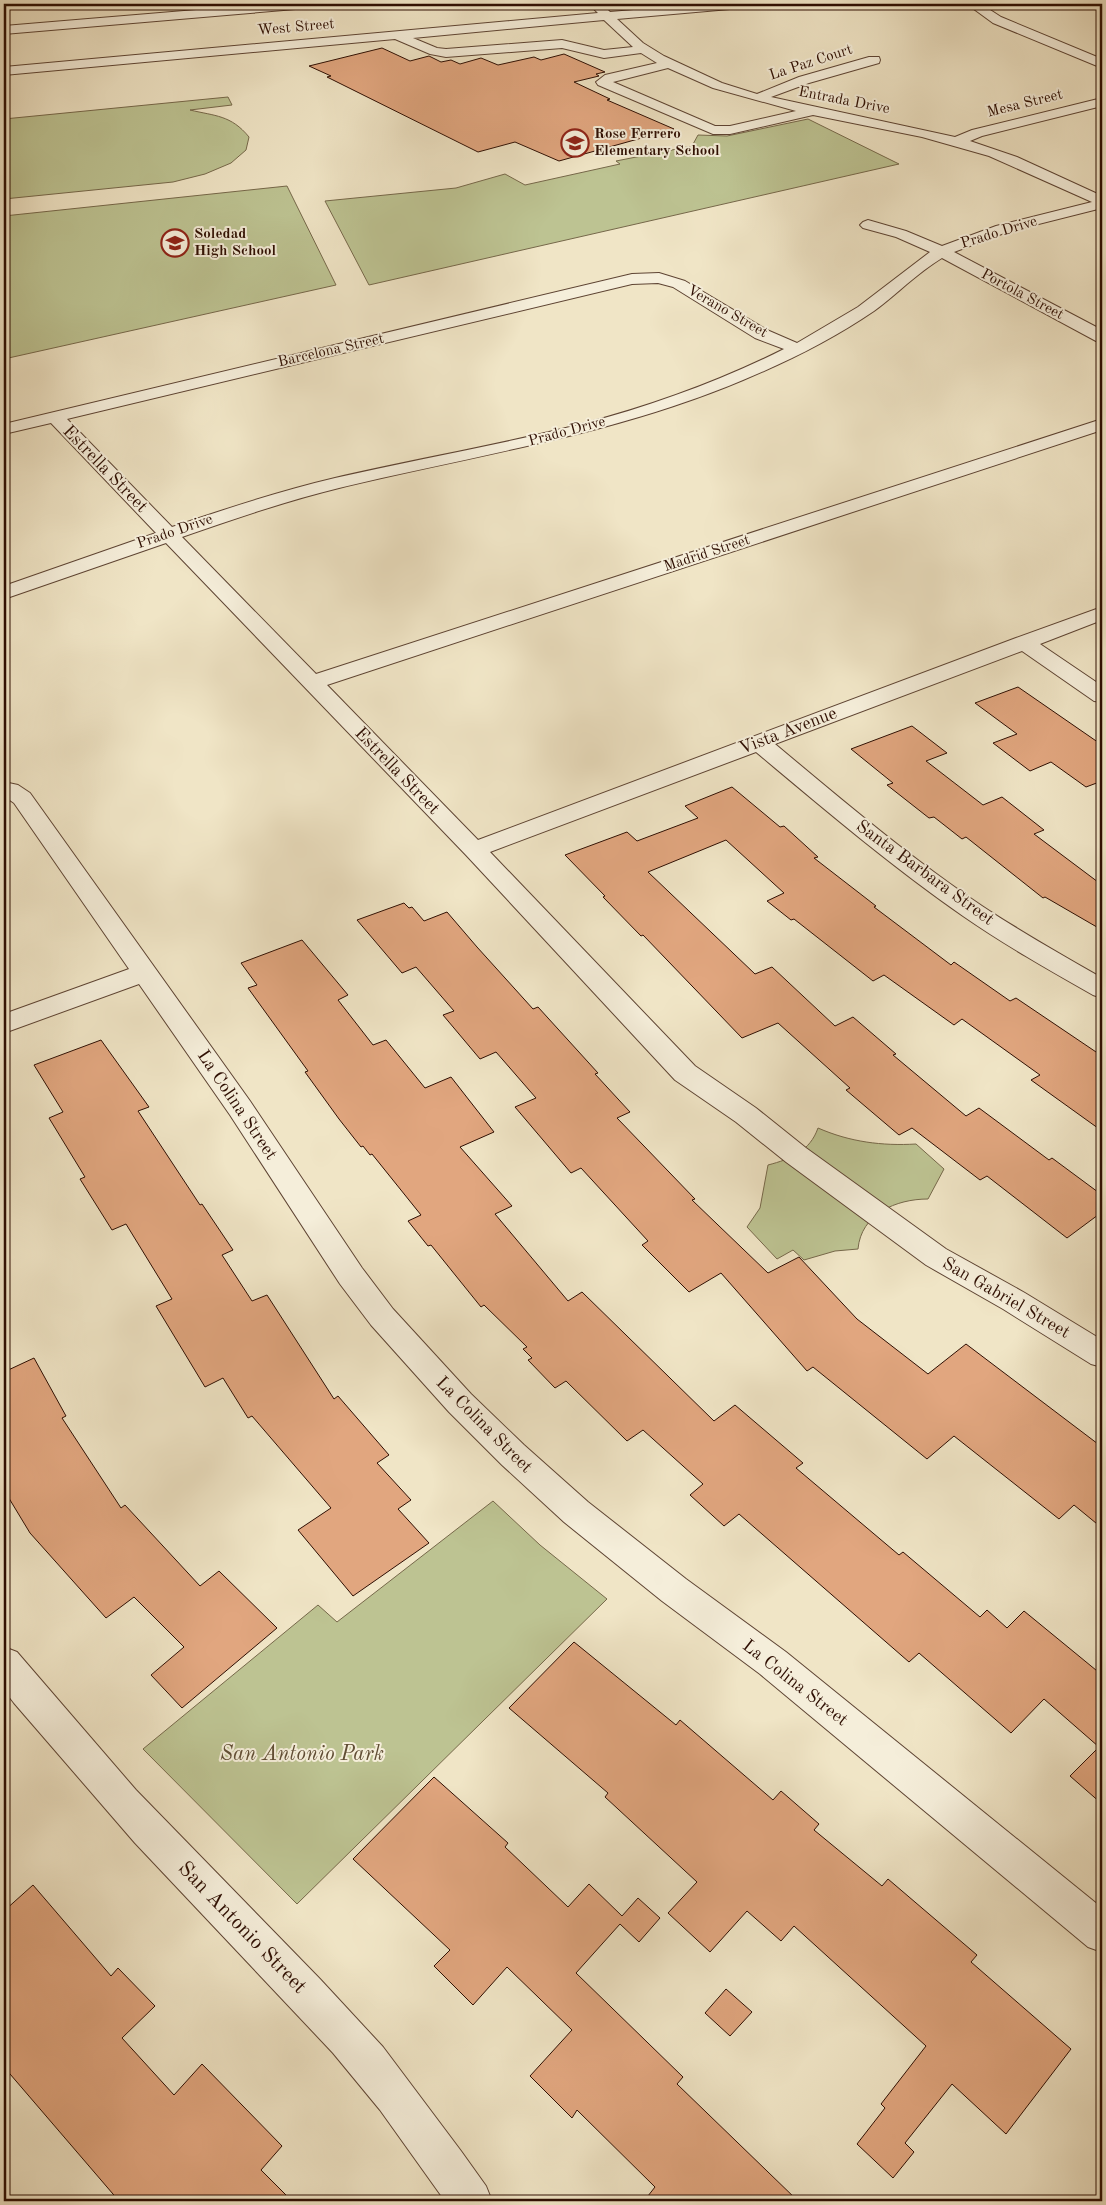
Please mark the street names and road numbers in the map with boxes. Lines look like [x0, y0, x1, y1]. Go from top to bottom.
street label: West Street [257, 17, 335, 39]
street label: La Paz Court [768, 43, 854, 83]
street label: Entrada Drive [797, 85, 891, 117]
street label: Mesa Street [986, 87, 1064, 121]
street label: Prado Drive [959, 214, 1039, 252]
street label: Portola Street [978, 267, 1066, 323]
street label: Verano Street [684, 283, 770, 341]
street label: Barcelona Street [277, 332, 385, 370]
street label: Prado Drive [527, 414, 607, 450]
street label: Estrella Street [59, 422, 151, 516]
street label: Prado Drive [135, 512, 215, 552]
street label: Madrid Street [662, 533, 752, 575]
street label: Vista Avenue [737, 704, 839, 758]
street label: Estrella Street [351, 724, 443, 818]
street label: Santa Barbara Street [853, 817, 997, 929]
street label: La Colina Street [194, 1047, 280, 1163]
street label: San Gabriel Street [939, 1254, 1073, 1342]
street label: La Colina Street [432, 1373, 536, 1477]
street label: La Colina Street [739, 1636, 851, 1730]
street label: San Antonio Street [174, 1858, 310, 1998]

